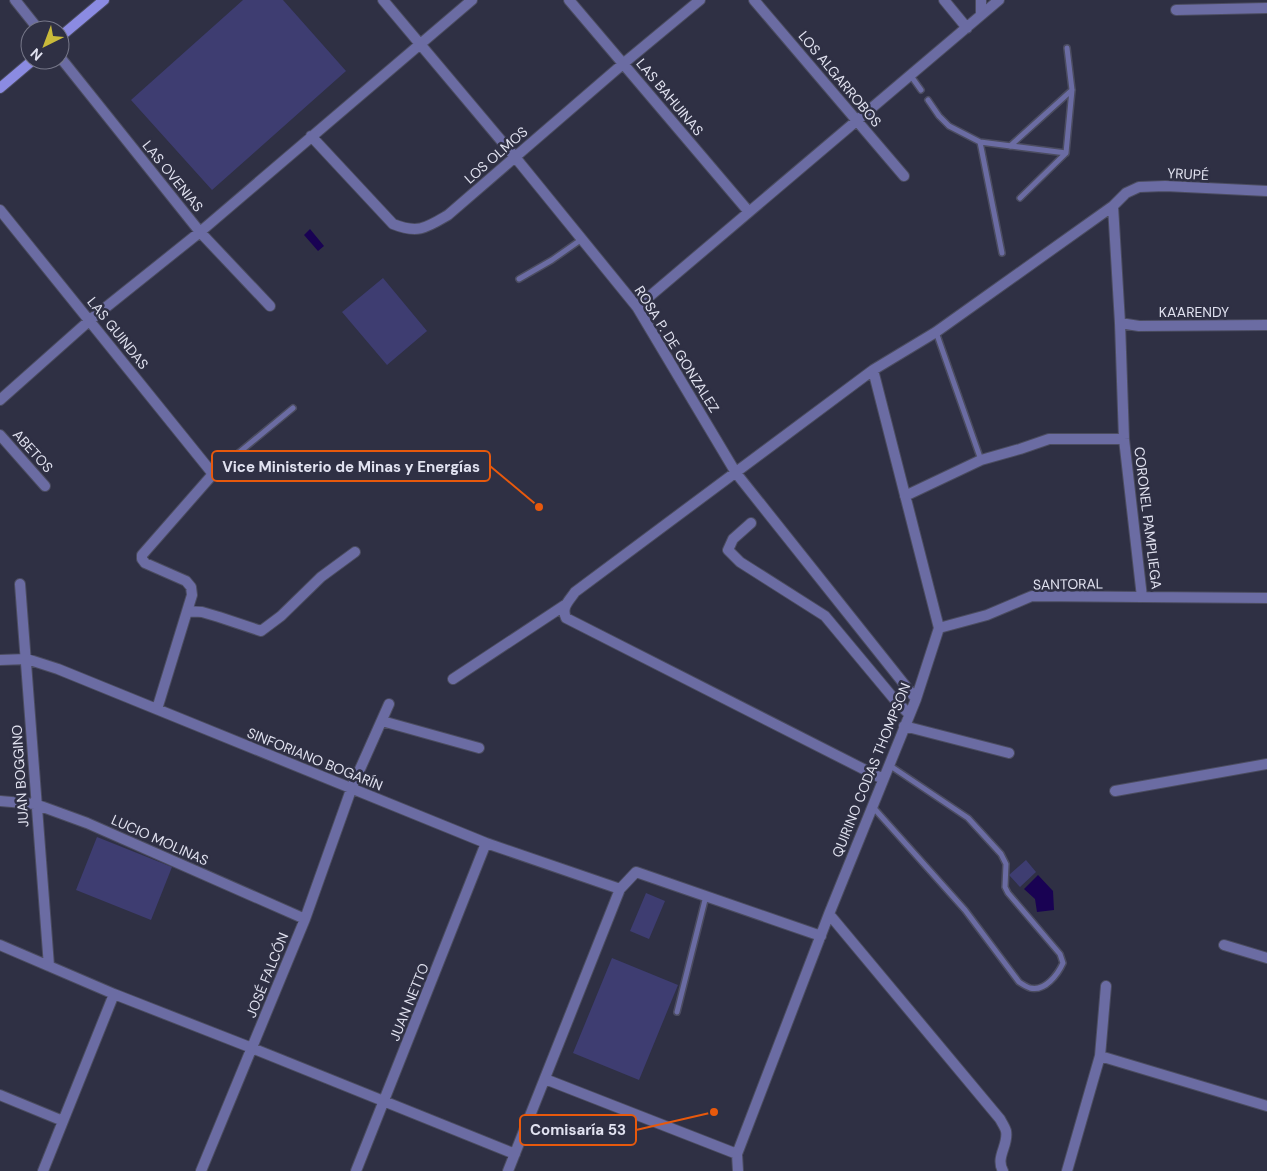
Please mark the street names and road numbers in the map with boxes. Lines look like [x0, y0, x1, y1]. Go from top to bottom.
street label: LOS ALGARROBOS [795, 27, 885, 131]
street label: LAS BAHUINAS [633, 55, 707, 139]
street label: LOS OLMOS [461, 123, 531, 187]
street label: LAS OVENIAS [139, 137, 207, 215]
street label: YRUPÉ [1167, 164, 1209, 184]
street label: ROSA P. DE GONZALEZ [631, 282, 723, 416]
street label: LAS GUINDAS [83, 293, 153, 373]
street label: KA'ARENDY [1159, 303, 1229, 321]
street label: ABETOS [9, 426, 57, 476]
street label: CORONEL PAMPLIEGA [1130, 446, 1166, 590]
street label: SANTORAL [1033, 574, 1103, 594]
street label: QUIRINO CODAS THOMPSON [828, 680, 914, 860]
street label: SINFORIANO BOGARÍN [244, 723, 386, 795]
street label: JUAN BOGGINO [7, 724, 33, 828]
street label: LUCIO MOLINAS [109, 811, 211, 869]
street label: JOSÉ FALCÓN [242, 930, 292, 1020]
street label: JUAN NETTO [385, 960, 433, 1043]

